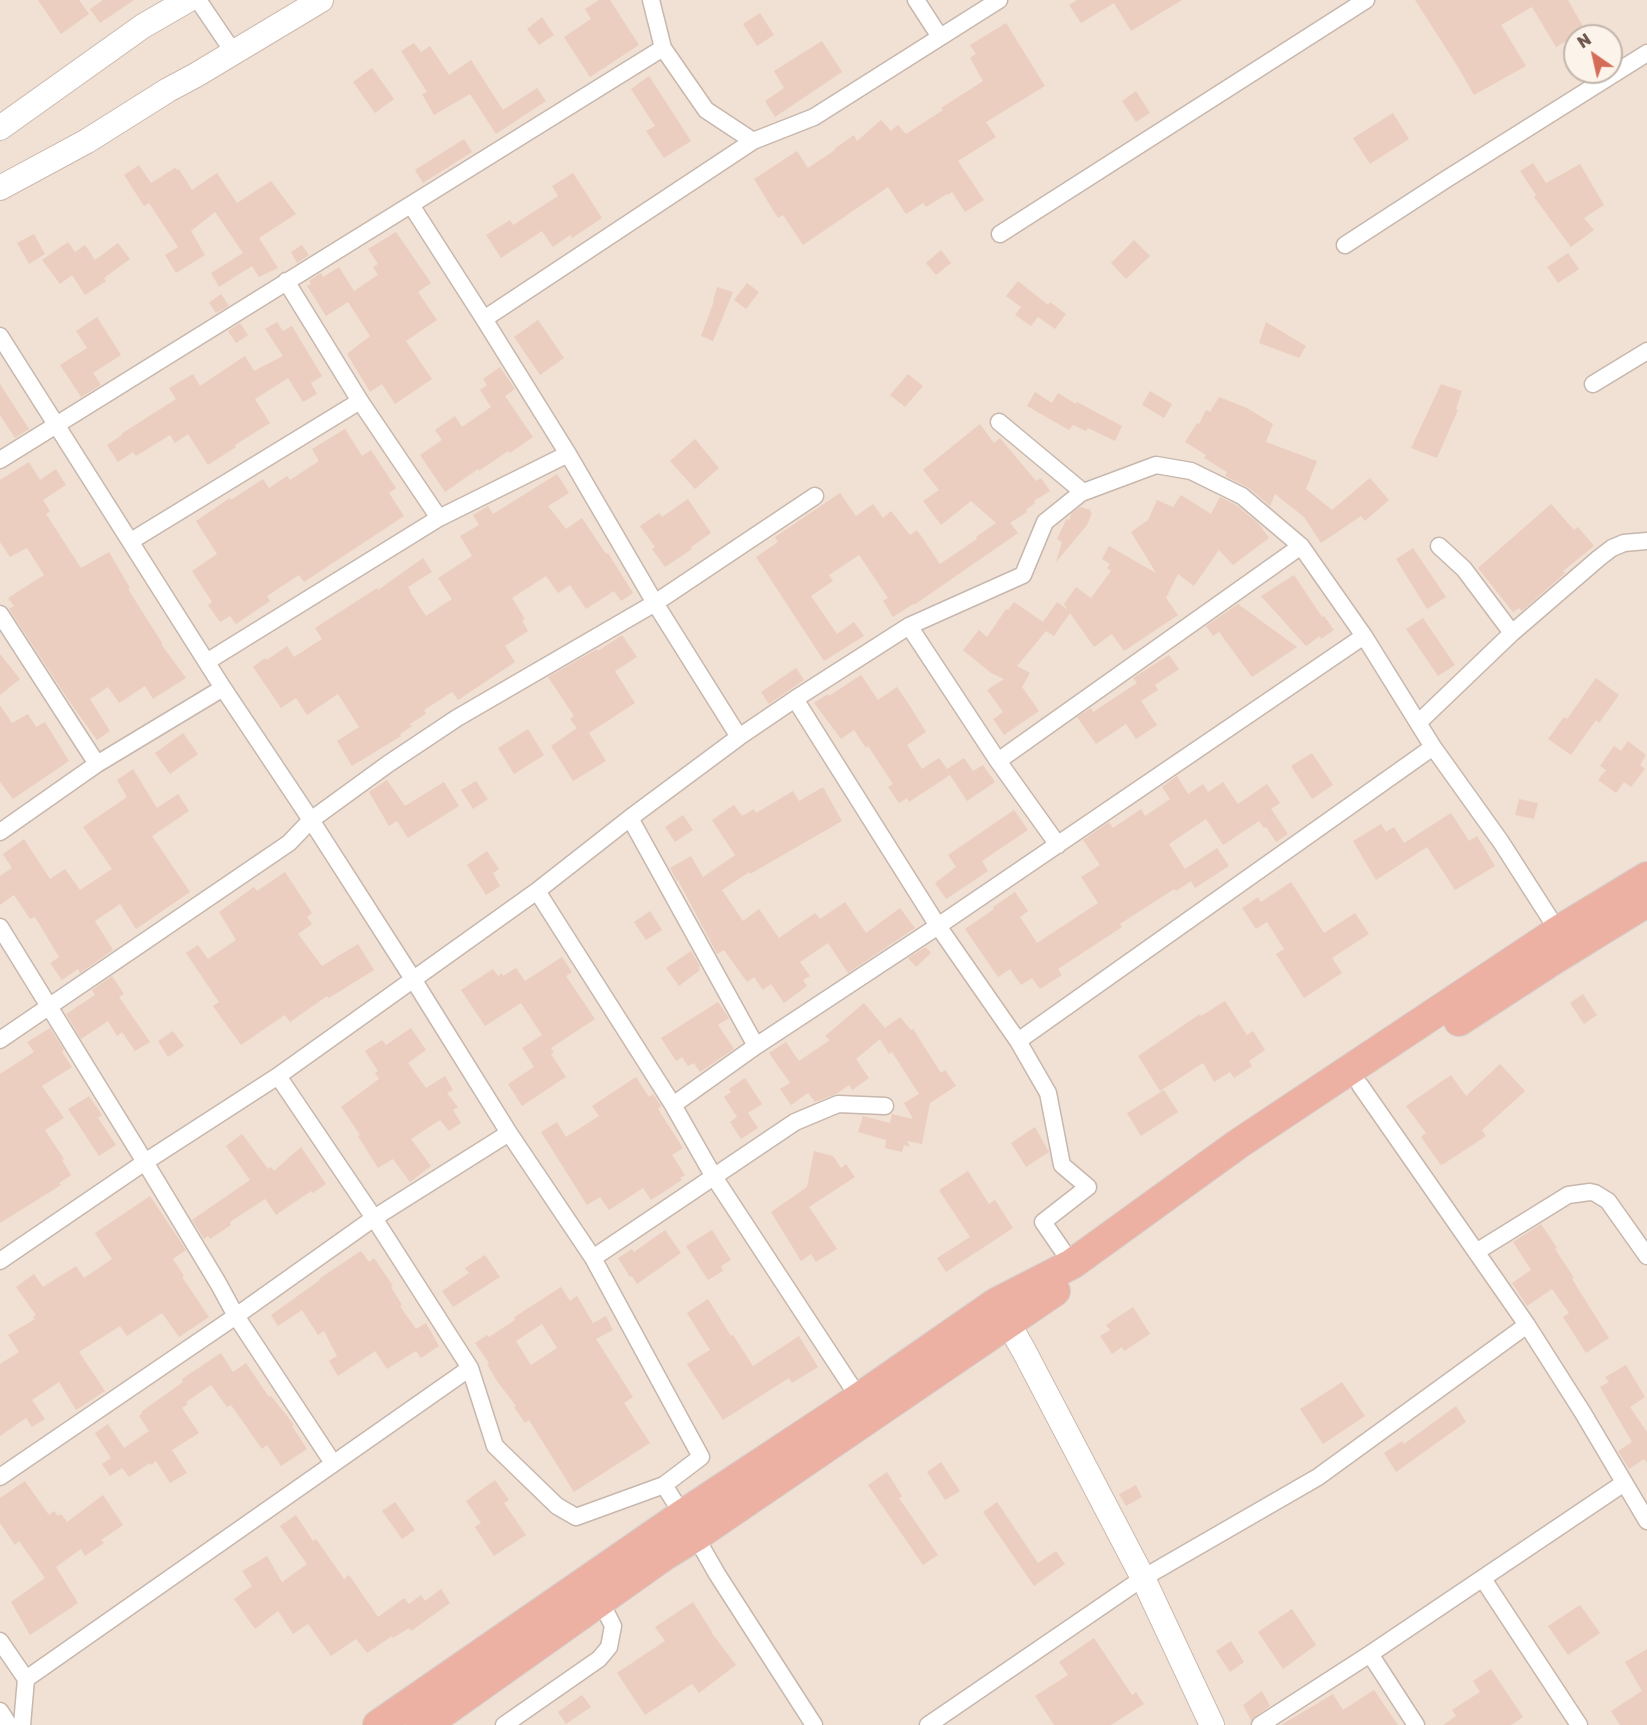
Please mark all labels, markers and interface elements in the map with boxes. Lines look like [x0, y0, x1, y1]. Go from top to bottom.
north arrow [1563, 24, 1623, 84]
text: N [1573, 29, 1595, 52]

